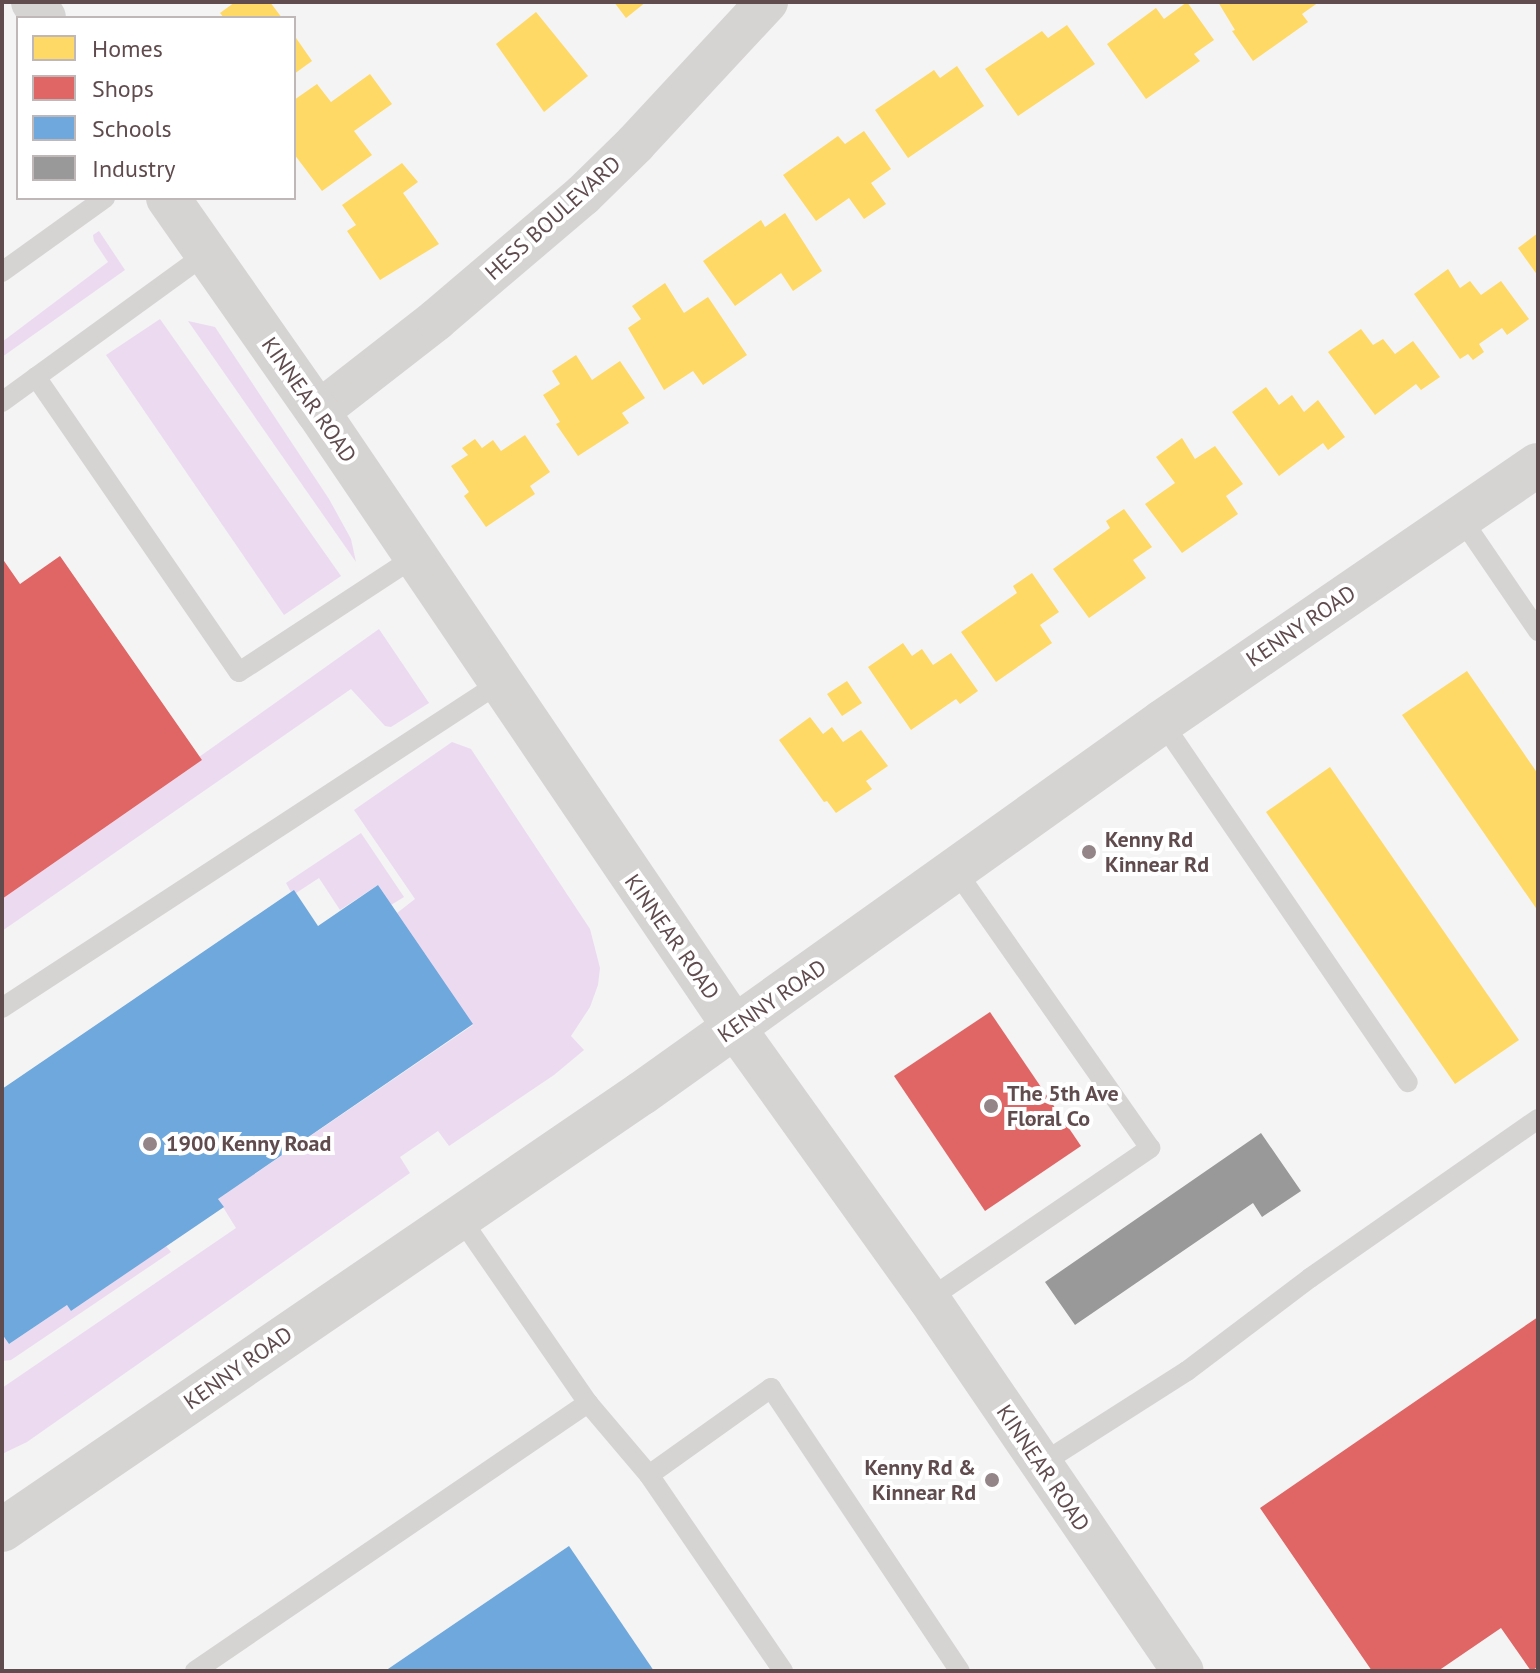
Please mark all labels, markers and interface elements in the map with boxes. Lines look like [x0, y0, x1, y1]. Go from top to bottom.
legend [16, 16, 296, 200]
text: Homes [92, 33, 163, 64]
text: Shops [92, 73, 154, 104]
text: Schools [92, 113, 172, 144]
street label: HESS BOULEVARD [480, 150, 626, 286]
text: Industry [92, 153, 176, 184]
street label: KINNEAR ROAD [256, 332, 362, 468]
street label: KENNY ROAD [1241, 580, 1361, 672]
place label: Kenny Rd Kinnear Rd [1105, 826, 1209, 878]
marker: Kenny Rd Kinnear Rd [1080, 843, 1098, 861]
street label: KINNEAR ROAD [619, 869, 725, 1005]
street label: KENNY ROAD [712, 954, 832, 1048]
place label: The 5th Ave Floral Co [1007, 1080, 1120, 1132]
marker: The 5th Ave Floral Co [982, 1097, 1000, 1115]
place label: 1900 Kenny Road [166, 1131, 332, 1157]
marker: 1900 Kenny Road [141, 1135, 159, 1153]
street label: KENNY ROAD [178, 1321, 298, 1415]
street label: KINNEAR ROAD [991, 1400, 1095, 1536]
place label: Kenny Rd & Kinnear Rd [864, 1454, 976, 1506]
marker: Kenny Rd & Kinnear Rd [983, 1471, 1001, 1489]

